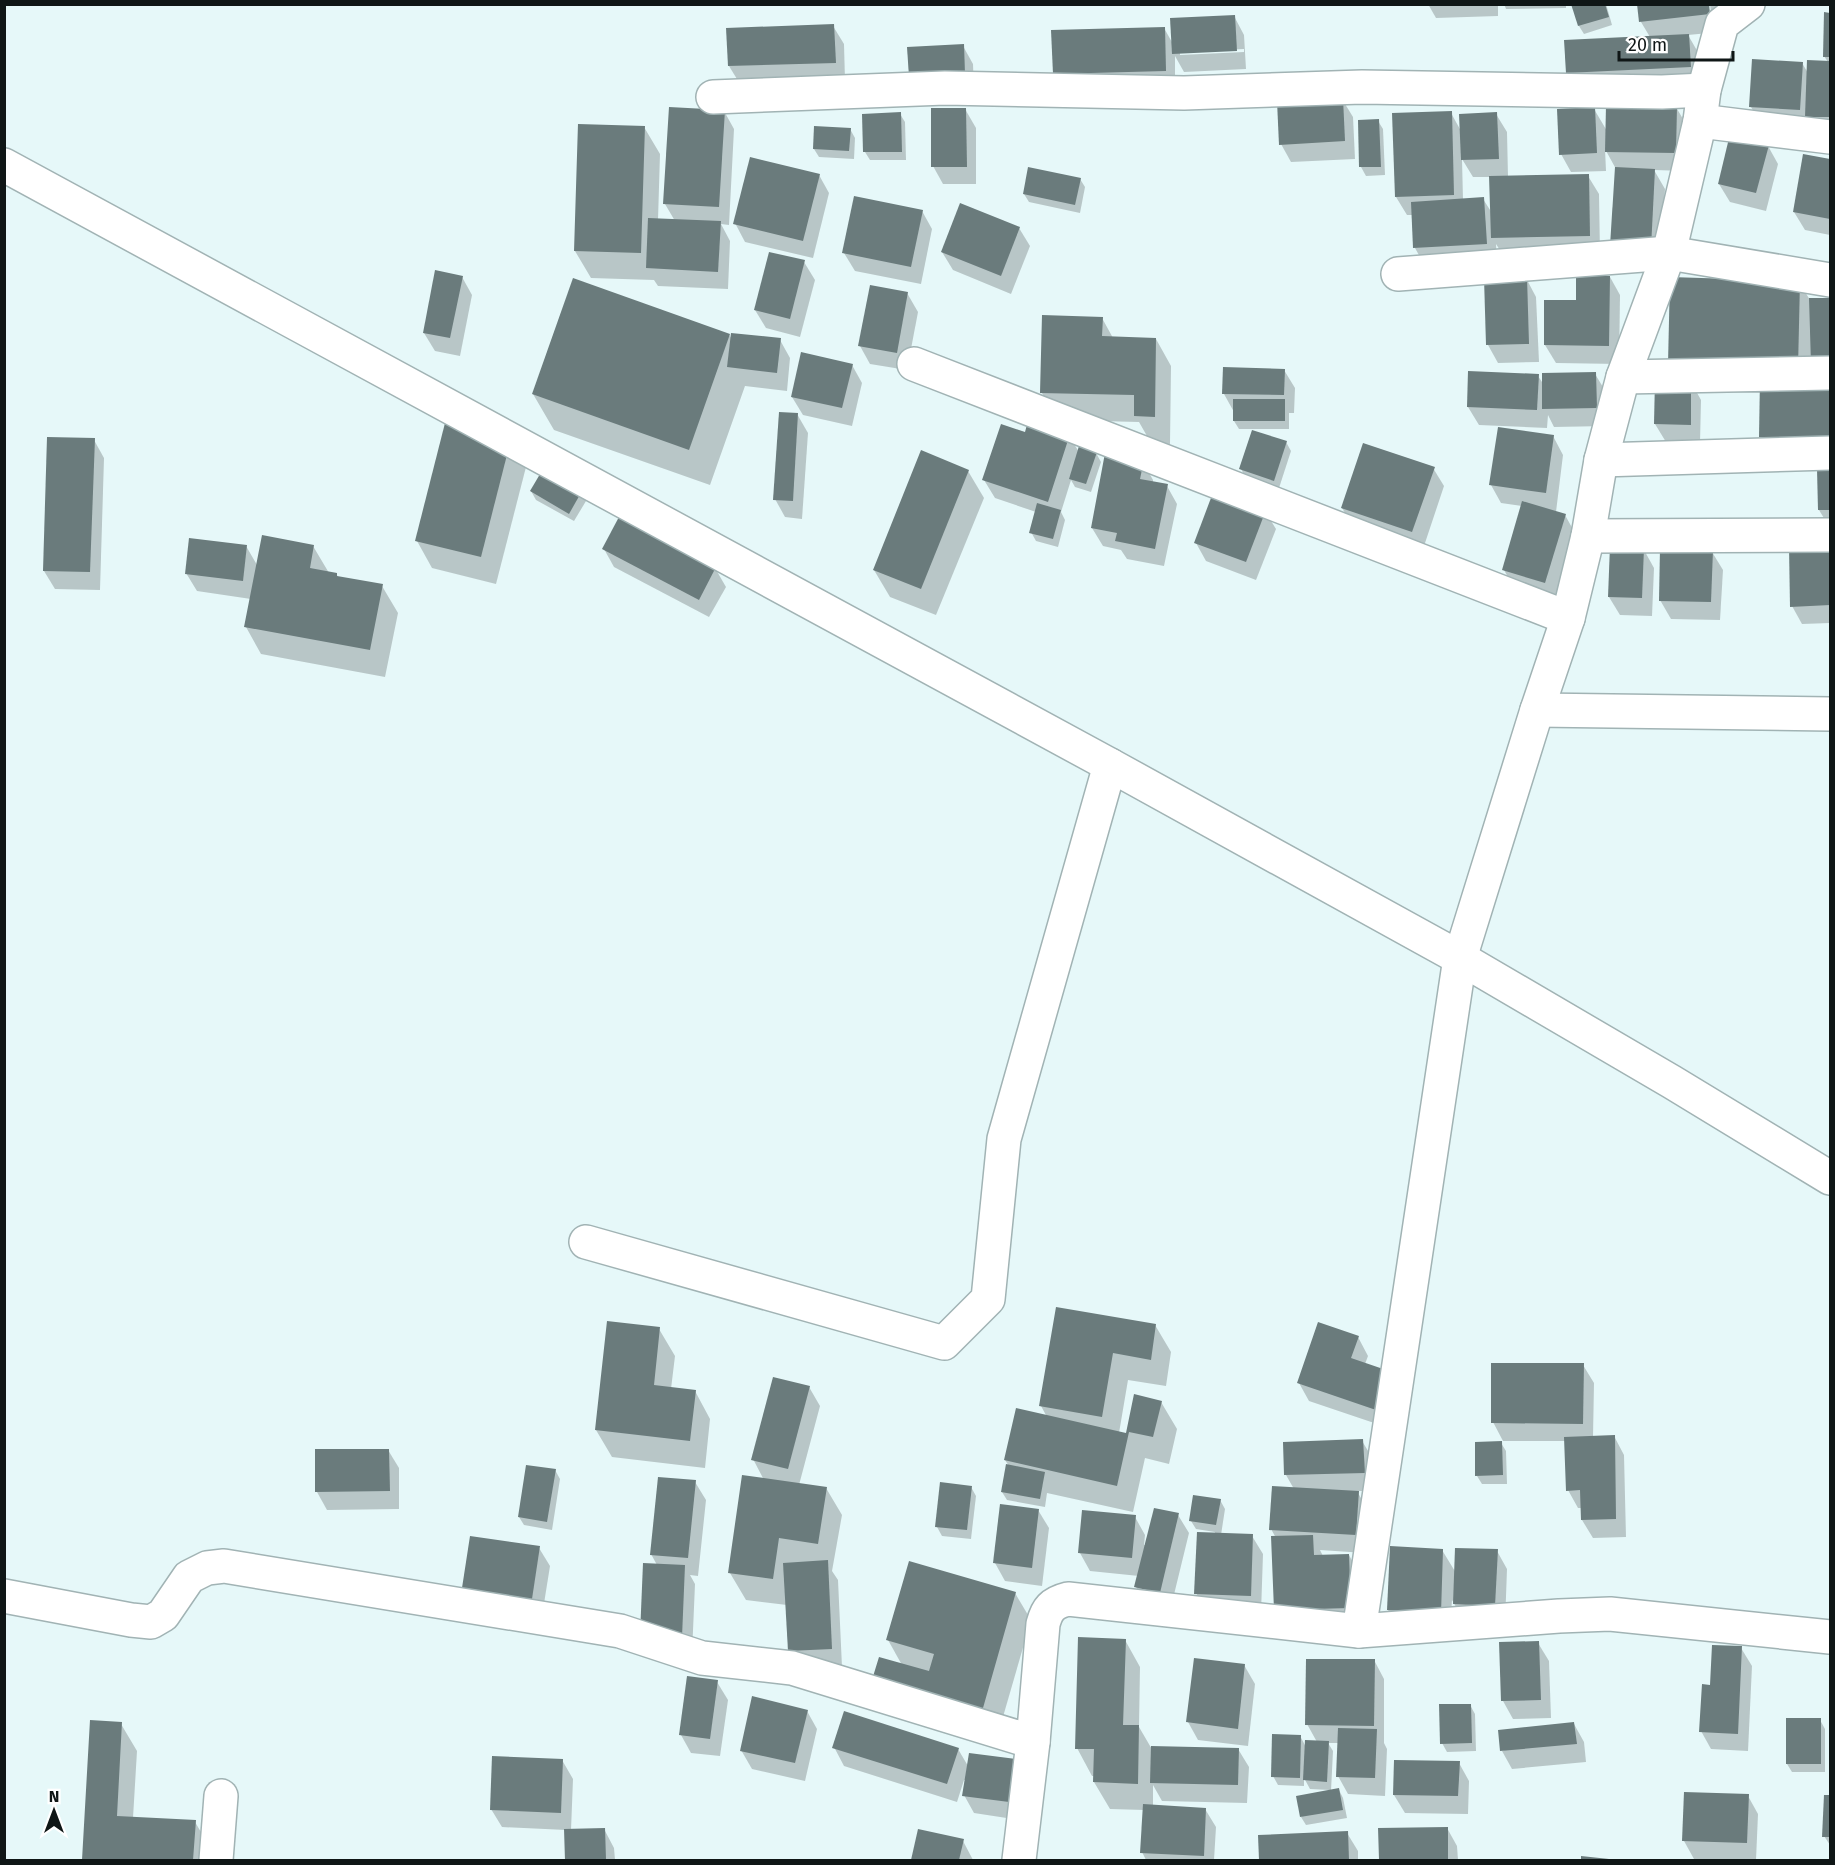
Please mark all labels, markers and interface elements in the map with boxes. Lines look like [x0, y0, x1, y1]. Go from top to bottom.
scale bar [1619, 24, 1733, 62]
text: 20 m [1628, 34, 1667, 56]
north arrow [24, 1781, 84, 1841]
text: N [49, 1787, 59, 1806]

